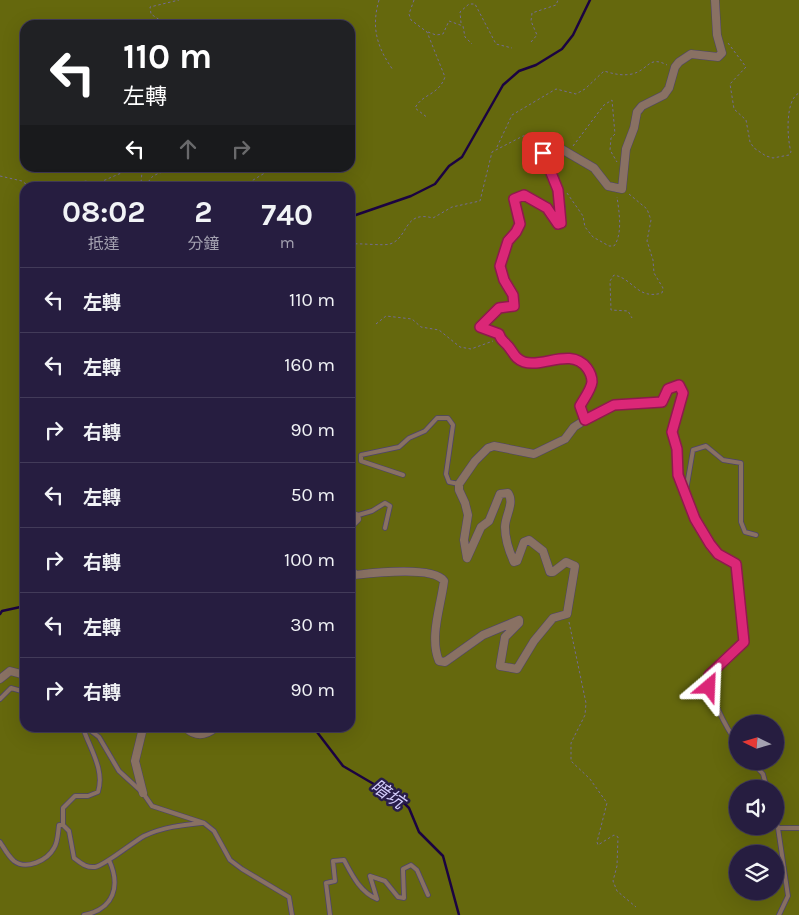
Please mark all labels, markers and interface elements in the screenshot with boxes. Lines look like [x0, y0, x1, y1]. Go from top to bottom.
text: 110 m [123, 36, 212, 77]
icon: left [40, 40, 105, 105]
text: 左轉 [123, 84, 167, 110]
pin [522, 132, 564, 174]
icon: left [121, 135, 149, 163]
icon: ahead [174, 135, 202, 163]
icon: right [227, 135, 255, 163]
icon: arrive [529, 139, 557, 167]
text: 08:02 [62, 194, 146, 230]
text: 2 [194, 194, 212, 230]
text: 740 [261, 197, 313, 233]
text: m [280, 233, 295, 252]
text: 抵達 [88, 234, 120, 253]
text: 分鐘 [187, 234, 219, 253]
icon: left [40, 286, 68, 314]
text: 110 m [289, 289, 335, 311]
text: 左轉 [83, 292, 121, 314]
icon: left [40, 351, 68, 379]
text: 160 m [284, 354, 335, 376]
text: 左轉 [83, 357, 121, 379]
icon: right [40, 416, 68, 444]
text: 90 m [290, 419, 335, 441]
text: 右轉 [83, 422, 121, 444]
icon: left [40, 481, 68, 509]
text: 50 m [291, 484, 335, 506]
text: 左轉 [83, 487, 121, 509]
icon: right [40, 546, 68, 574]
text: 100 m [284, 549, 335, 571]
text: 右轉 [83, 552, 121, 574]
icon: left [40, 611, 68, 639]
text: 30 m [290, 614, 335, 636]
text: 左轉 [83, 617, 121, 639]
position arrow [682, 660, 734, 712]
icon: right [40, 676, 68, 704]
text: 90 m [290, 679, 335, 701]
text: 右轉 [83, 682, 121, 704]
north arrow [729, 715, 784, 770]
map controls [729, 715, 784, 900]
water label: 暗坑 [367, 775, 412, 815]
button: sound [729, 780, 784, 835]
button: layers [729, 845, 784, 900]

